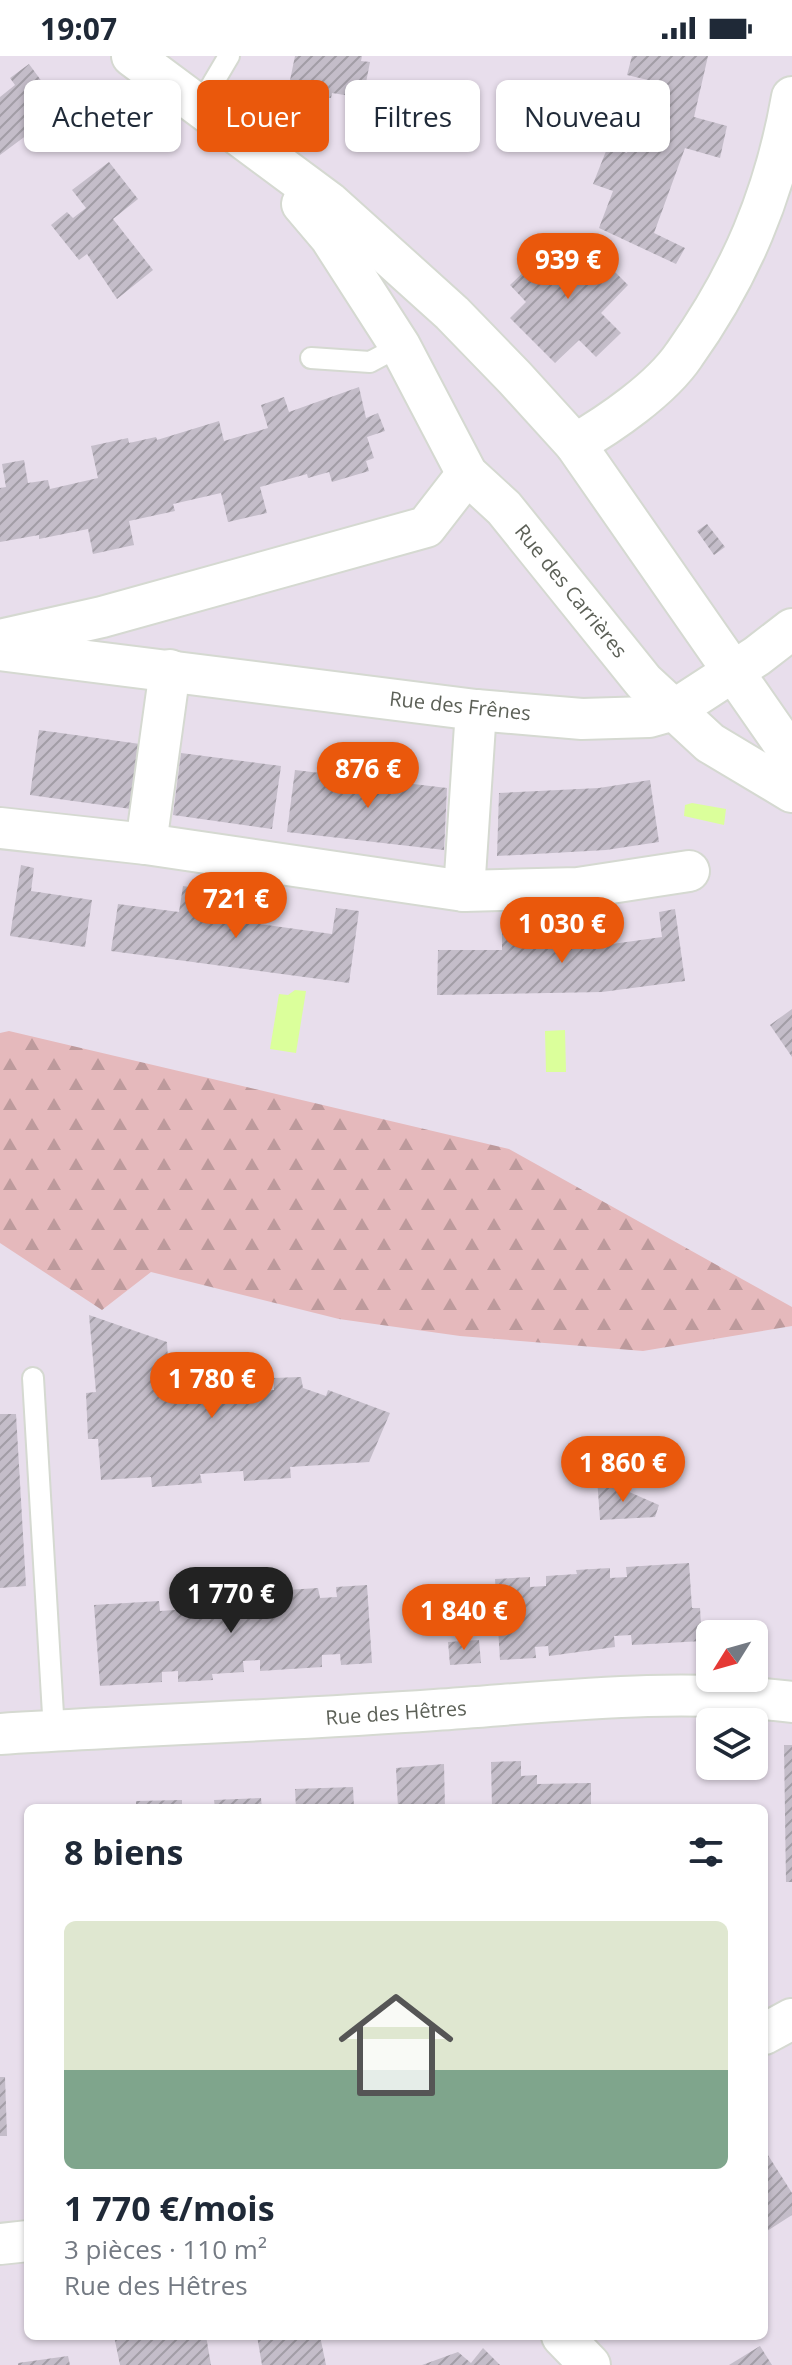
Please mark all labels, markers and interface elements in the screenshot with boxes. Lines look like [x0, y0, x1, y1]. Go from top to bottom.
text: 19:07 [40, 8, 117, 49]
chip: Acheter [24, 80, 181, 152]
chip: Louer [197, 80, 329, 152]
chip: Filtres [345, 80, 480, 152]
chip: Nouveau [496, 80, 670, 152]
pin: 939 € [512, 233, 624, 301]
text: 939 € [535, 241, 601, 277]
street label: Rue des Carrières [509, 518, 634, 663]
street label: Rue des Frênes [388, 685, 532, 726]
pin: 876 € [312, 742, 424, 810]
text: 876 € [335, 750, 401, 786]
pin: 721 € [180, 872, 292, 940]
text: 721 € [203, 880, 269, 916]
pin: 1 030 € [488, 897, 636, 965]
text: 1 030 € [518, 905, 606, 941]
pin: 1 780 € [138, 1352, 286, 1420]
text: 1 780 € [168, 1360, 256, 1396]
pin: 1 860 € [549, 1436, 697, 1504]
text: 1 860 € [579, 1444, 667, 1480]
pin: 1 770 € [157, 1567, 305, 1635]
text: 1 770 € [187, 1575, 275, 1611]
pin: 1 840 € [390, 1584, 538, 1652]
text: 1 840 € [420, 1592, 508, 1628]
north arrow [696, 1620, 768, 1692]
map controls [696, 1620, 768, 1780]
street label: Rue des Hêtres [325, 1694, 467, 1731]
button: layers [696, 1708, 768, 1780]
text: 8 biens [64, 1829, 184, 1875]
icon: filters [684, 1830, 728, 1874]
icon: home [324, 1973, 468, 2117]
text: 1 770 €/mois [64, 2185, 275, 2231]
text: 3 pièces · 110 m² [64, 2231, 267, 2267]
text: Rue des Hêtres [64, 2267, 248, 2303]

